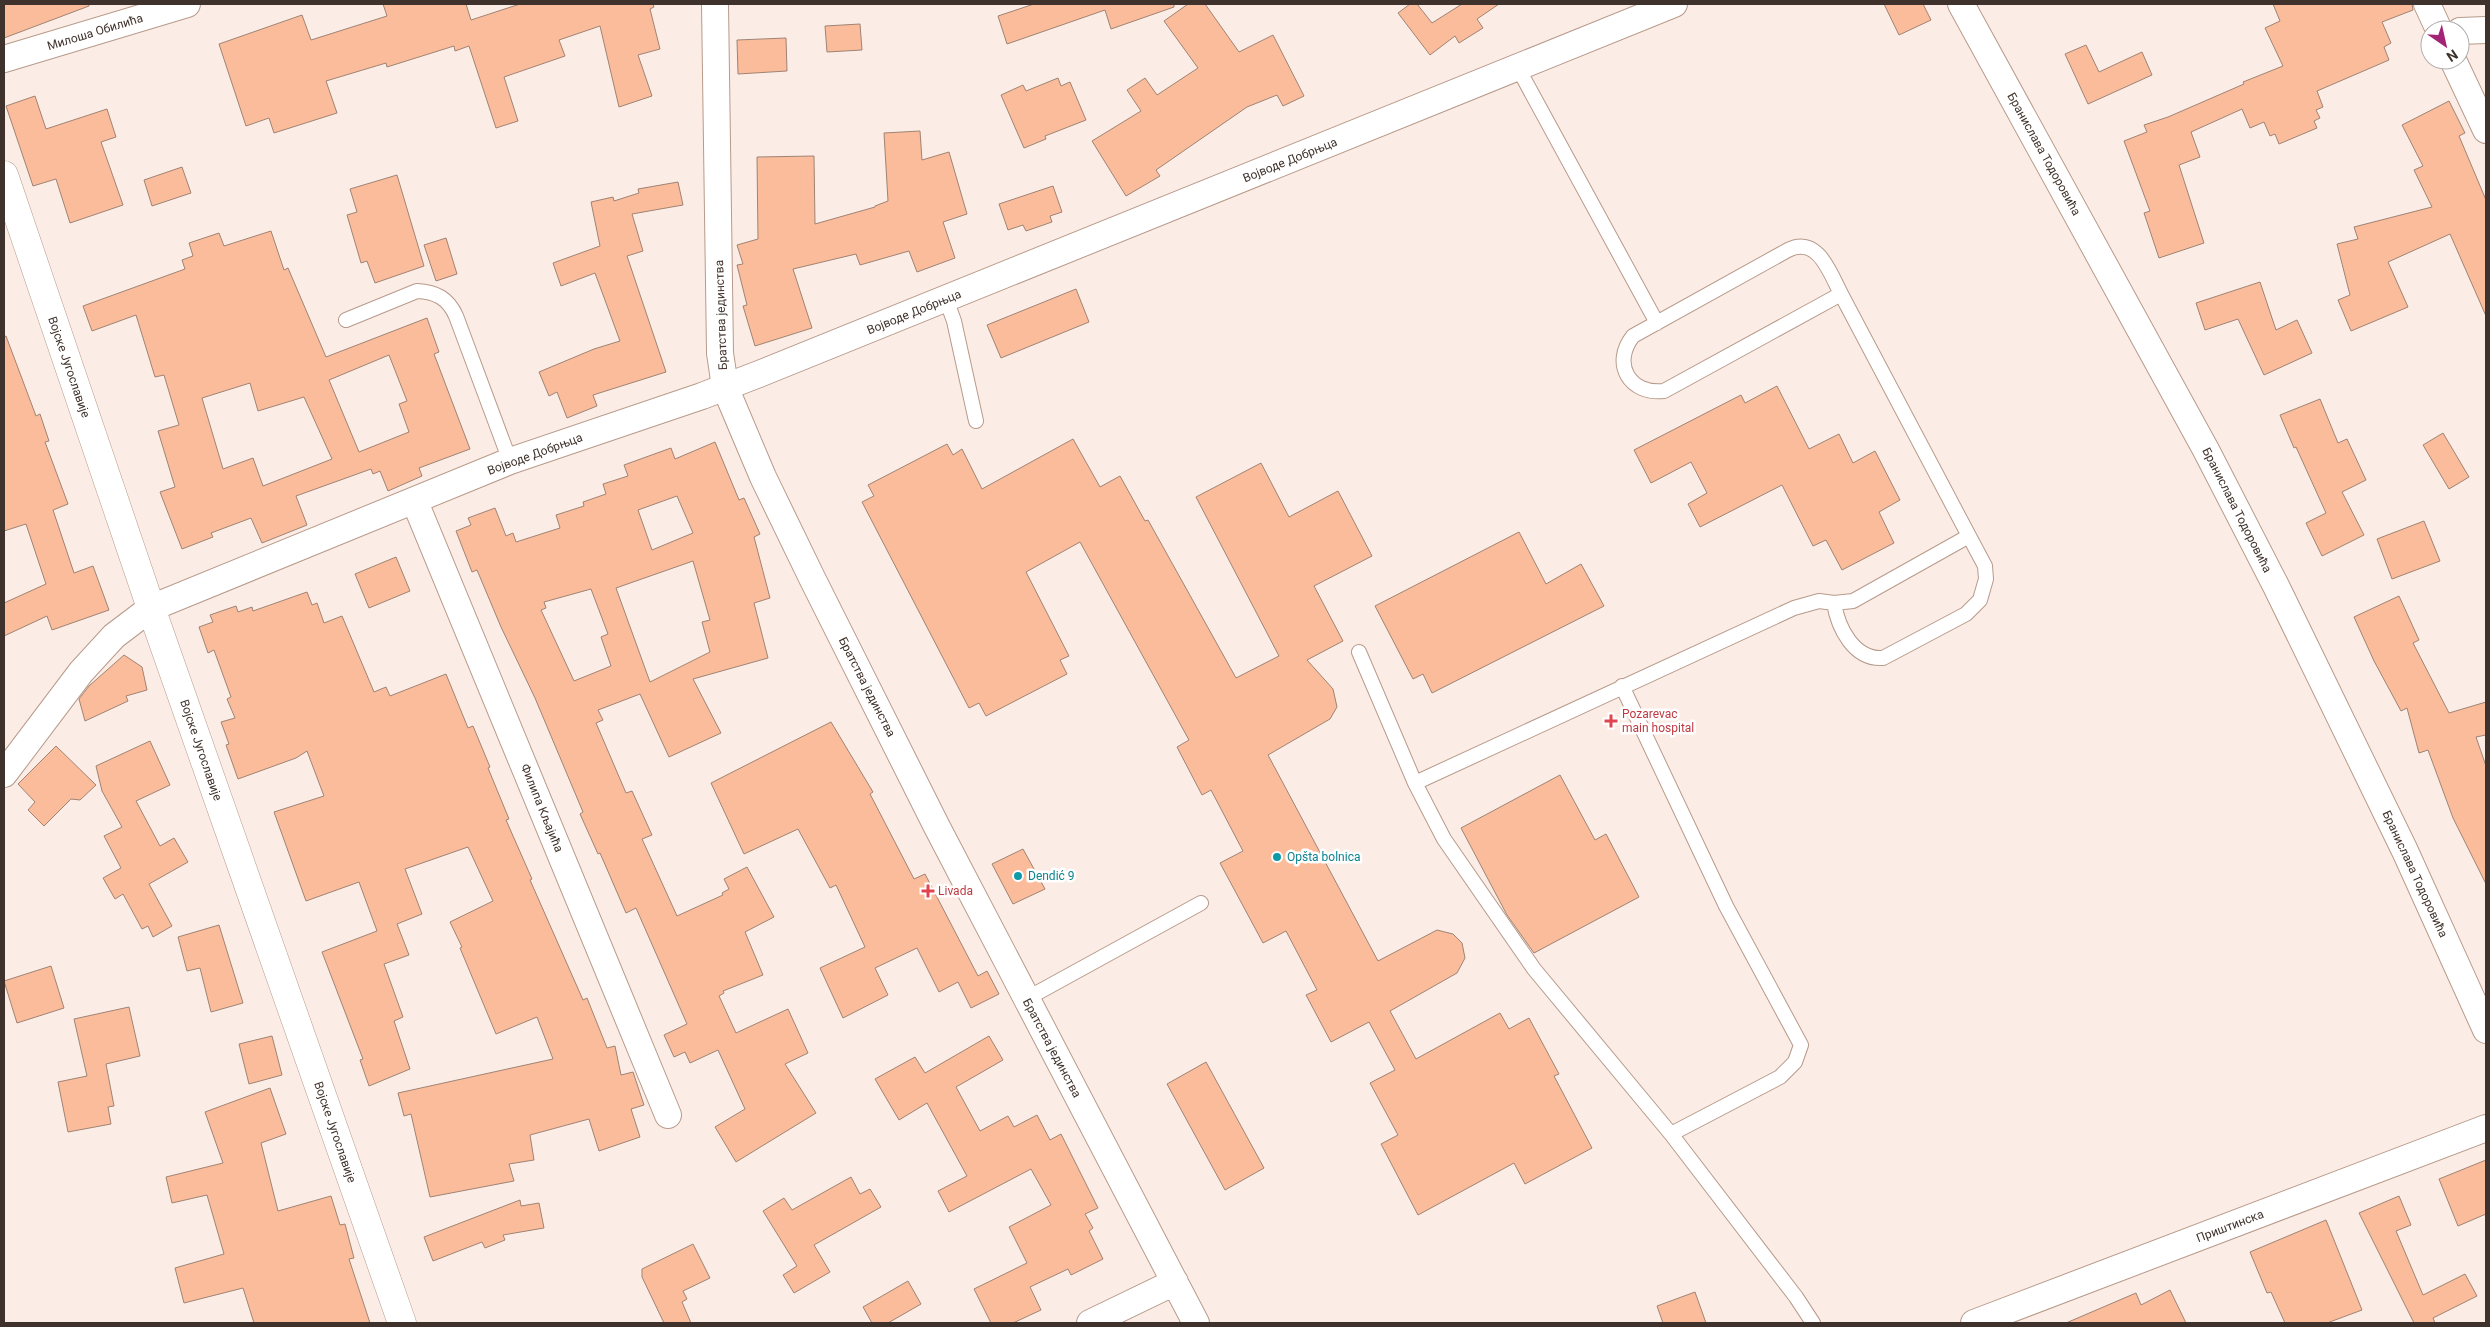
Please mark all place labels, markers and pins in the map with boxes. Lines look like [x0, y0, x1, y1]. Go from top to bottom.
place label: Pozarevac main hospital [1622, 707, 1694, 735]
marker: Pozarevac main hospital [1604, 714, 1618, 728]
place label: Opšta bolnica [1287, 850, 1360, 864]
marker: Opšta bolnica [1271, 851, 1283, 863]
place label: Dendić 9 [1028, 869, 1075, 883]
marker: Dendić 9 [1012, 870, 1024, 882]
place label: Livada [938, 884, 973, 898]
marker: Livada [922, 885, 934, 897]

